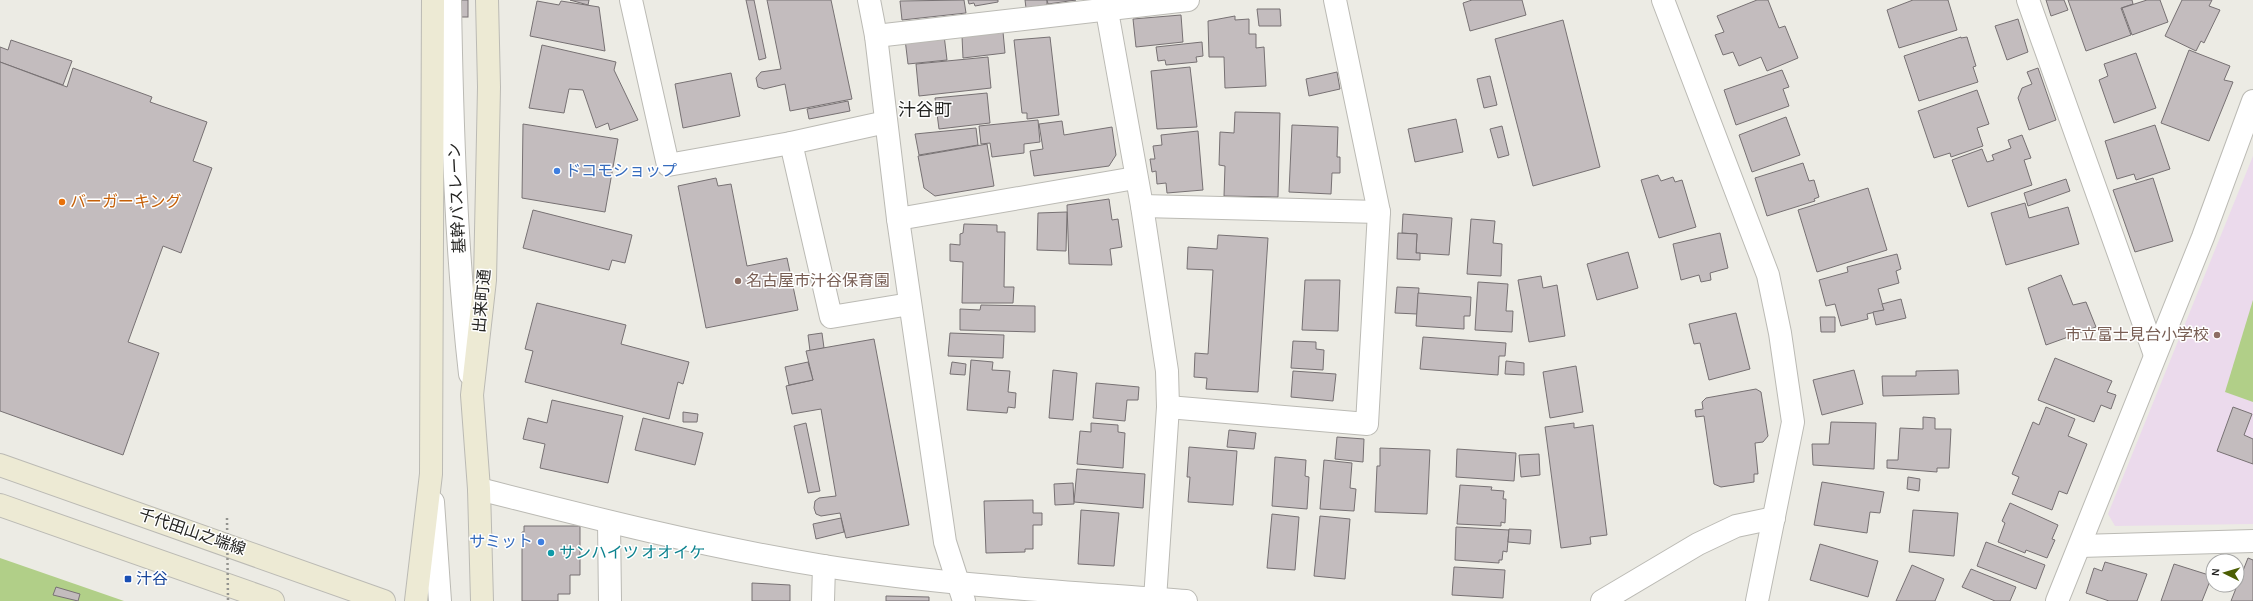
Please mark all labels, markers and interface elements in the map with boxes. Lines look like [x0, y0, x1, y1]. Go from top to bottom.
district label: 汁谷町 [898, 101, 952, 120]
street label: 基幹バスレーン [445, 142, 468, 254]
place label: ドコモショップ [565, 163, 677, 179]
marker: ドコモショップ [552, 166, 562, 176]
place label: バーガーキング [70, 193, 182, 210]
marker: バーガーキング [57, 197, 67, 207]
street label: 出来町通 [470, 268, 493, 334]
place label: 名古屋市汁谷保育園 [746, 272, 890, 289]
marker: 名古屋市汁谷保育園 [733, 276, 743, 286]
place label: 市立富士見台小学校 [2065, 326, 2209, 343]
marker: 市立富士見台小学校 [2212, 330, 2222, 340]
street label: 千代田山之端線 [136, 505, 248, 558]
place label: サミット [469, 534, 533, 550]
marker: サミット [536, 537, 546, 547]
place label: サンハイツ オオイケ [559, 545, 705, 561]
marker: サンハイツ オオイケ [546, 548, 556, 558]
north arrow [2205, 553, 2245, 593]
text: N [2210, 568, 2221, 576]
place label: 汁谷 [136, 570, 168, 587]
marker: 汁谷 [123, 574, 133, 584]

